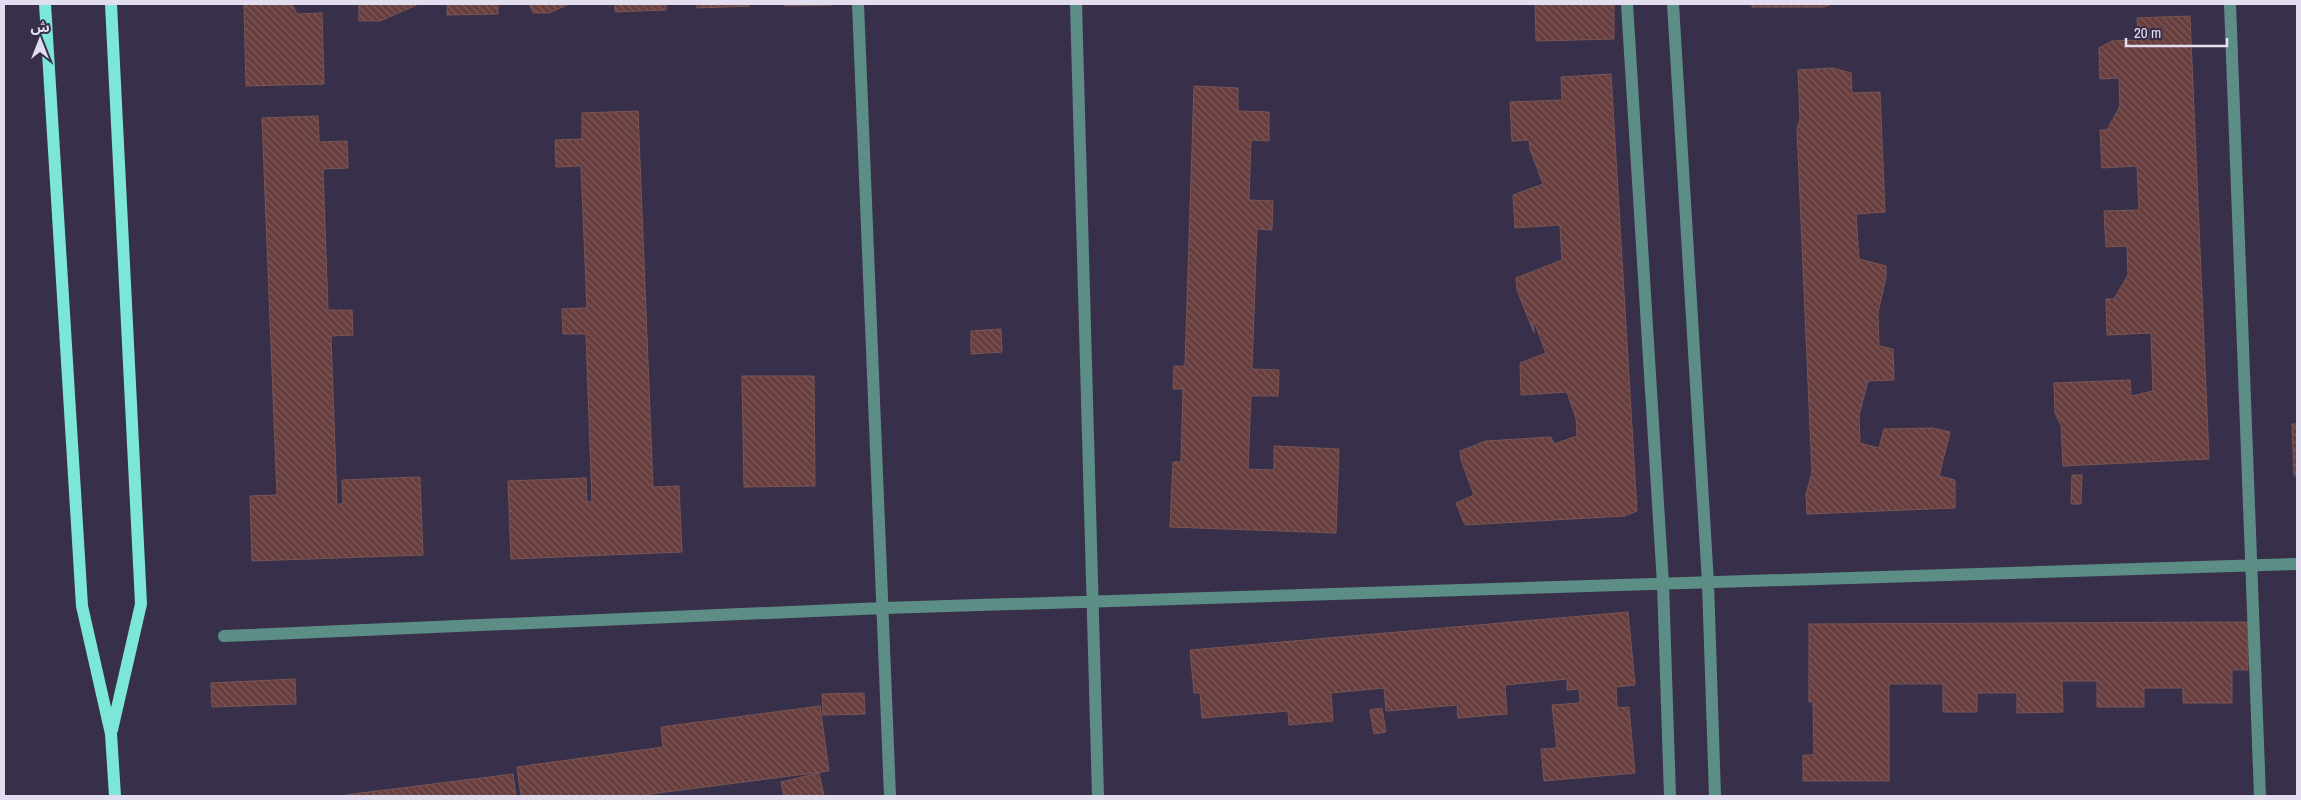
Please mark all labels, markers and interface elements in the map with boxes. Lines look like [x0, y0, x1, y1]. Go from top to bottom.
north arrow [15, 15, 65, 65]
scale bar [2126, 15, 2227, 47]
text: ش [30, 18, 50, 36]
text: 20 m [2134, 22, 2161, 43]

